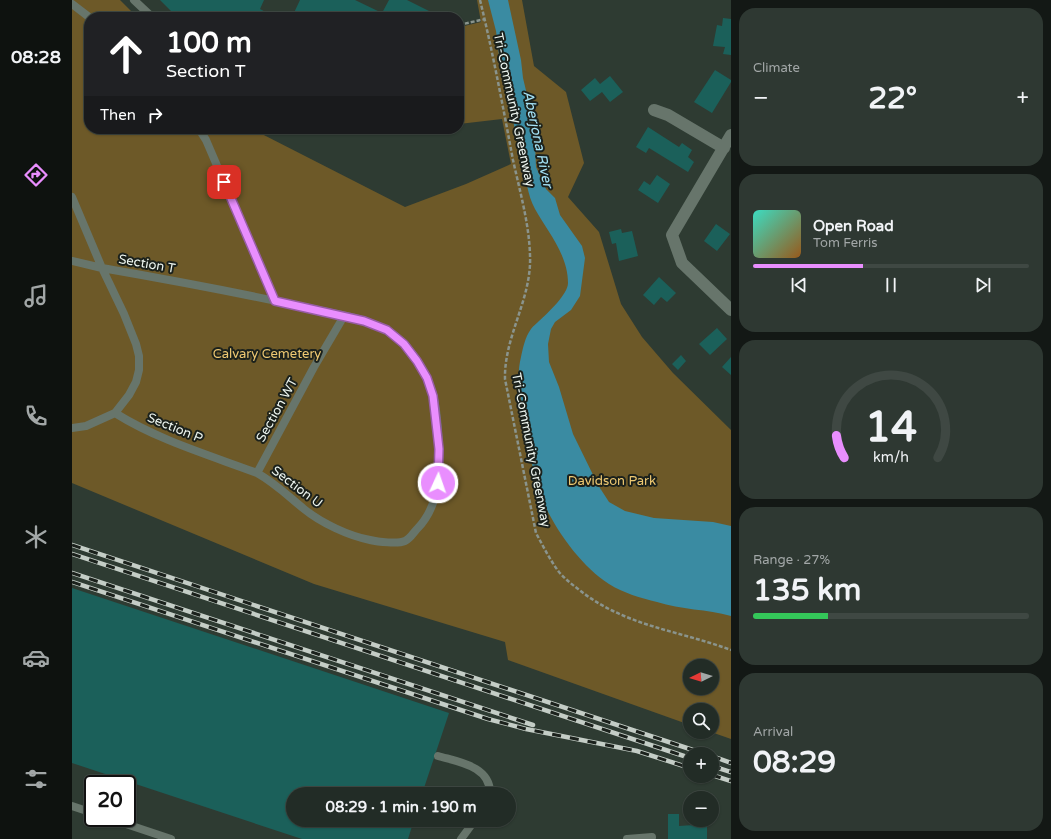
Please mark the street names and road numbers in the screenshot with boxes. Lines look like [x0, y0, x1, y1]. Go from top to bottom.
street label: Tri-Community Greenway [490, 32, 538, 188]
street label: Section T [117, 251, 177, 277]
street label: Tri-Community Greenway [508, 371, 554, 529]
street label: Section WT [253, 375, 301, 445]
street label: Section P [145, 410, 205, 446]
street label: Section U [268, 463, 326, 511]

